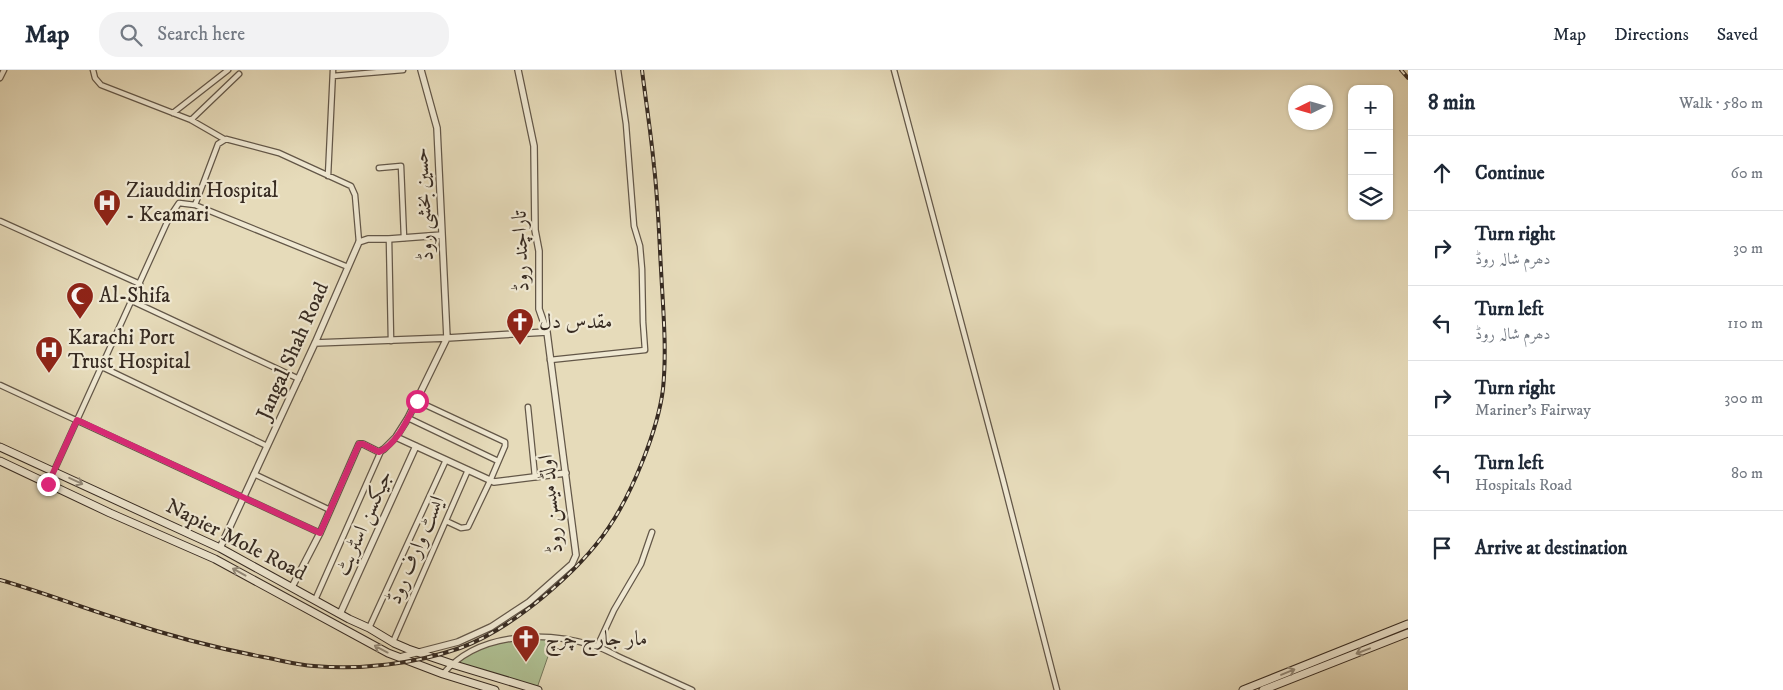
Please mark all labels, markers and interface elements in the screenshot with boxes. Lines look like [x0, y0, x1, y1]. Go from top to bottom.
search box [99, 12, 449, 57]
text: Map [25, 20, 69, 50]
icon: search [117, 21, 145, 49]
text: Search here [157, 23, 245, 46]
text: Map [1553, 24, 1586, 46]
text: Directions [1614, 24, 1689, 46]
text: Saved [1717, 24, 1758, 46]
north arrow [1288, 85, 1333, 130]
map controls [1348, 85, 1393, 220]
button: + [1348, 85, 1393, 130]
text: 8 min [1428, 90, 1475, 116]
text: Walk · 580 m [1679, 93, 1763, 113]
button: − [1348, 130, 1393, 175]
street label: حسین بخشی روڈ [408, 147, 441, 261]
icon: ahead [1428, 159, 1456, 187]
text: Continue [1475, 162, 1545, 185]
text: 60 m [1731, 163, 1763, 183]
button: layers [1348, 175, 1393, 220]
place label: Ziauddin Hospital - Keamari [126, 178, 279, 228]
hospital icon: Ziauddin Hospital - Keamari [92, 188, 122, 227]
street label: تاراچند روڈ [507, 209, 535, 292]
text: Turn right [1475, 223, 1555, 246]
icon: right [1428, 234, 1456, 262]
text: 30 m [1733, 238, 1763, 258]
text: دھرم شالہ روڈ [1475, 249, 1550, 269]
street label: Jangal Shah Road [250, 278, 335, 426]
mosque icon: Al-Shifa [65, 281, 95, 320]
place label: Al-Shifa [99, 283, 170, 309]
text: Turn left [1475, 298, 1544, 321]
church icon: مقدس دل [505, 307, 535, 346]
place label: مقدس دل [539, 309, 612, 335]
icon: left [1428, 309, 1456, 337]
text: 110 m [1727, 313, 1763, 333]
text: دھرم شالہ روڈ [1475, 324, 1550, 344]
place label: Karachi Port Trust Hospital [68, 325, 191, 375]
hospital icon: Karachi Port Trust Hospital [34, 335, 64, 374]
text: Turn right [1475, 377, 1555, 400]
icon: right [1428, 384, 1456, 412]
text: 300 m [1724, 388, 1763, 408]
route start [406, 390, 429, 413]
text: Mariner's Fairway [1475, 400, 1591, 420]
text: Turn left [1475, 452, 1544, 475]
street label: اولڈ میسن روڈ [533, 453, 569, 555]
icon: left [1428, 459, 1456, 487]
text: 80 m [1731, 463, 1763, 483]
street label: جیکسن اسٹریٹ [329, 466, 399, 580]
route end [37, 473, 60, 496]
text: Hospitals Road [1475, 475, 1572, 495]
one-way arrow [68, 477, 83, 487]
street label: ایسٹ وارف روڈ [382, 492, 450, 608]
street label: Napier Mole Road [161, 493, 311, 587]
icon: arrive [1428, 534, 1456, 562]
text: Arrive at destination [1475, 537, 1627, 560]
one-way arrow [232, 566, 246, 576]
church icon: مار جارج چرچ [511, 624, 541, 663]
place label: مار جارج چرچ [545, 626, 647, 657]
one-way arrow [375, 644, 389, 654]
one-way arrow [1355, 647, 1371, 656]
one-way arrow [1280, 667, 1295, 676]

